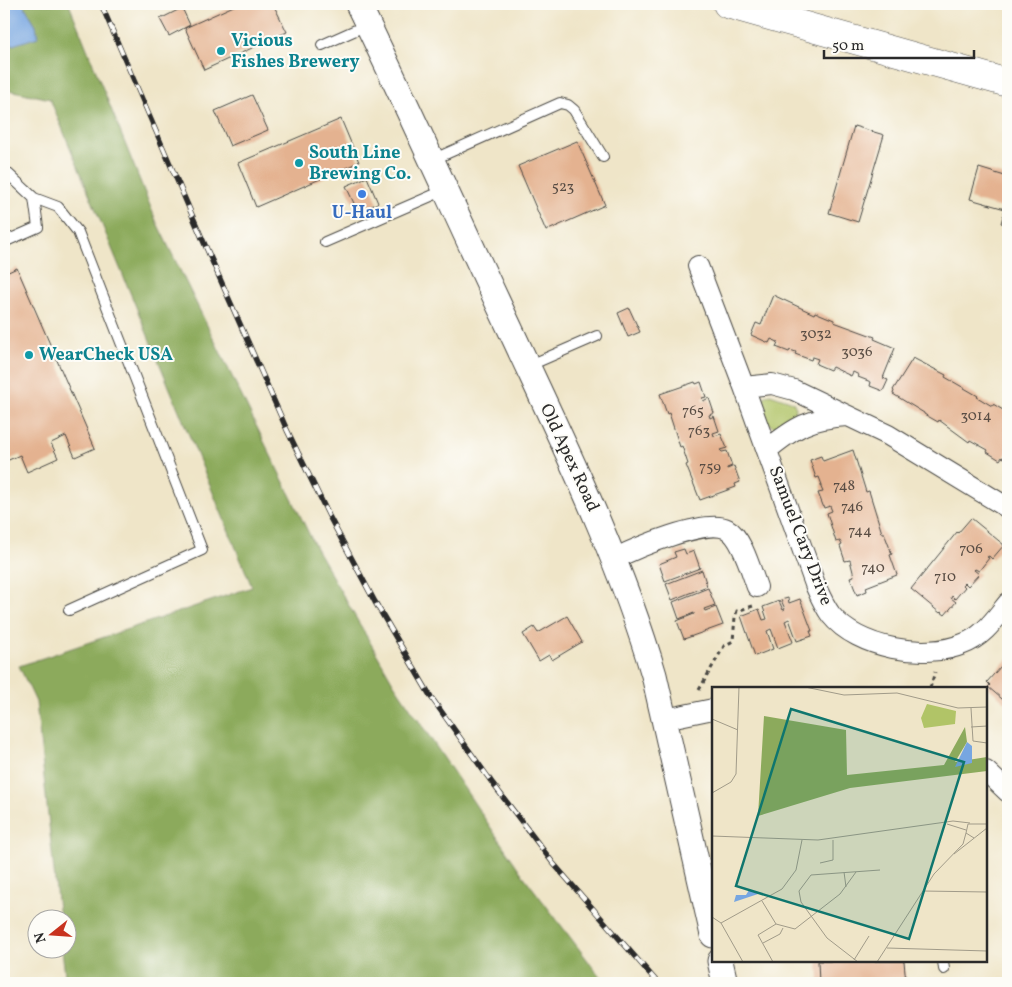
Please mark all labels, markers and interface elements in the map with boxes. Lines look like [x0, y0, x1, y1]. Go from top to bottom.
scale bar [824, 28, 974, 60]
place label: Vicious Fishes Brewery [231, 29, 360, 75]
text: 50 m [832, 36, 864, 57]
marker: Vicious Fishes Brewery [215, 45, 227, 57]
place label: South Line Brewing Co. [309, 141, 411, 187]
marker: South Line Brewing Co. [293, 157, 305, 169]
house number: 523 [552, 177, 574, 198]
marker: U-Haul [356, 188, 368, 200]
place label: U-Haul [332, 201, 392, 226]
house number: 3032 [800, 324, 832, 345]
house number: 3036 [841, 342, 873, 363]
place label: WearCheck USA [39, 343, 173, 368]
marker: WearCheck USA [23, 349, 35, 361]
street label: Old Apex Road [533, 400, 605, 516]
house number: 765 [682, 401, 704, 422]
house number: 3014 [960, 406, 992, 427]
house number: 763 [688, 421, 710, 442]
house number: 759 [699, 457, 721, 478]
street label: Samuel Cary Drive [762, 463, 838, 609]
house number: 748 [833, 476, 855, 497]
house number: 746 [841, 497, 863, 518]
house number: 744 [848, 521, 872, 542]
house number: 706 [959, 539, 983, 560]
house number: 740 [861, 558, 885, 579]
house number: 710 [934, 567, 956, 588]
inset map [712, 687, 987, 962]
north arrow [28, 910, 78, 960]
text: N [30, 930, 52, 945]

